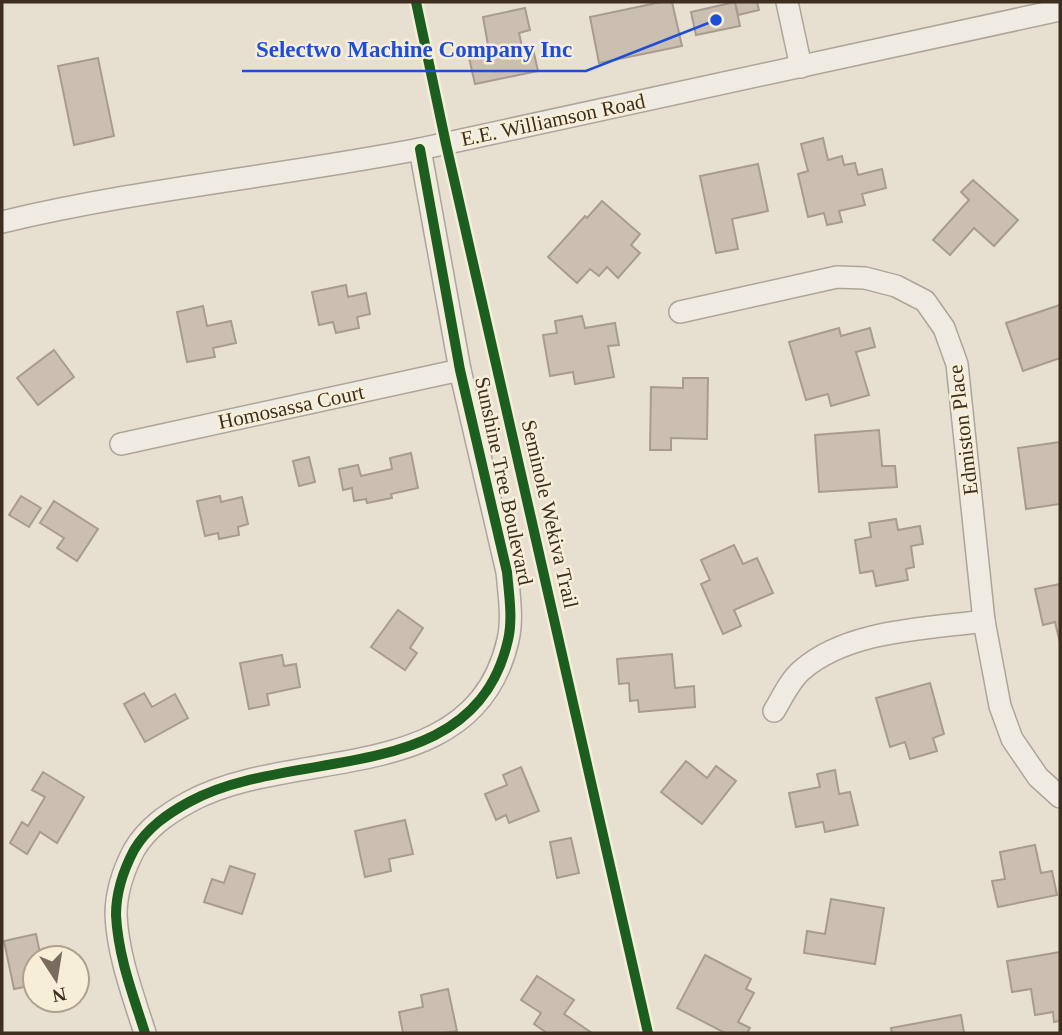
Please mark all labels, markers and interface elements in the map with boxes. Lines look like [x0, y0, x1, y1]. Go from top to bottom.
callout: Selectwo Machine Company Inc [242, 27, 586, 71]
text: Selectwo Machine Company Inc [256, 37, 572, 62]
street label: E.E. Williamson Road [459, 89, 648, 151]
street label: Edmiston Place [943, 363, 983, 497]
street label: Sunshine Tree Boulevard [470, 375, 538, 588]
street label: Homosassa Court [216, 380, 366, 434]
street label: Seminole Wekiva Trail [517, 417, 583, 611]
north arrow [21, 944, 91, 1014]
text: N [50, 983, 68, 1007]

